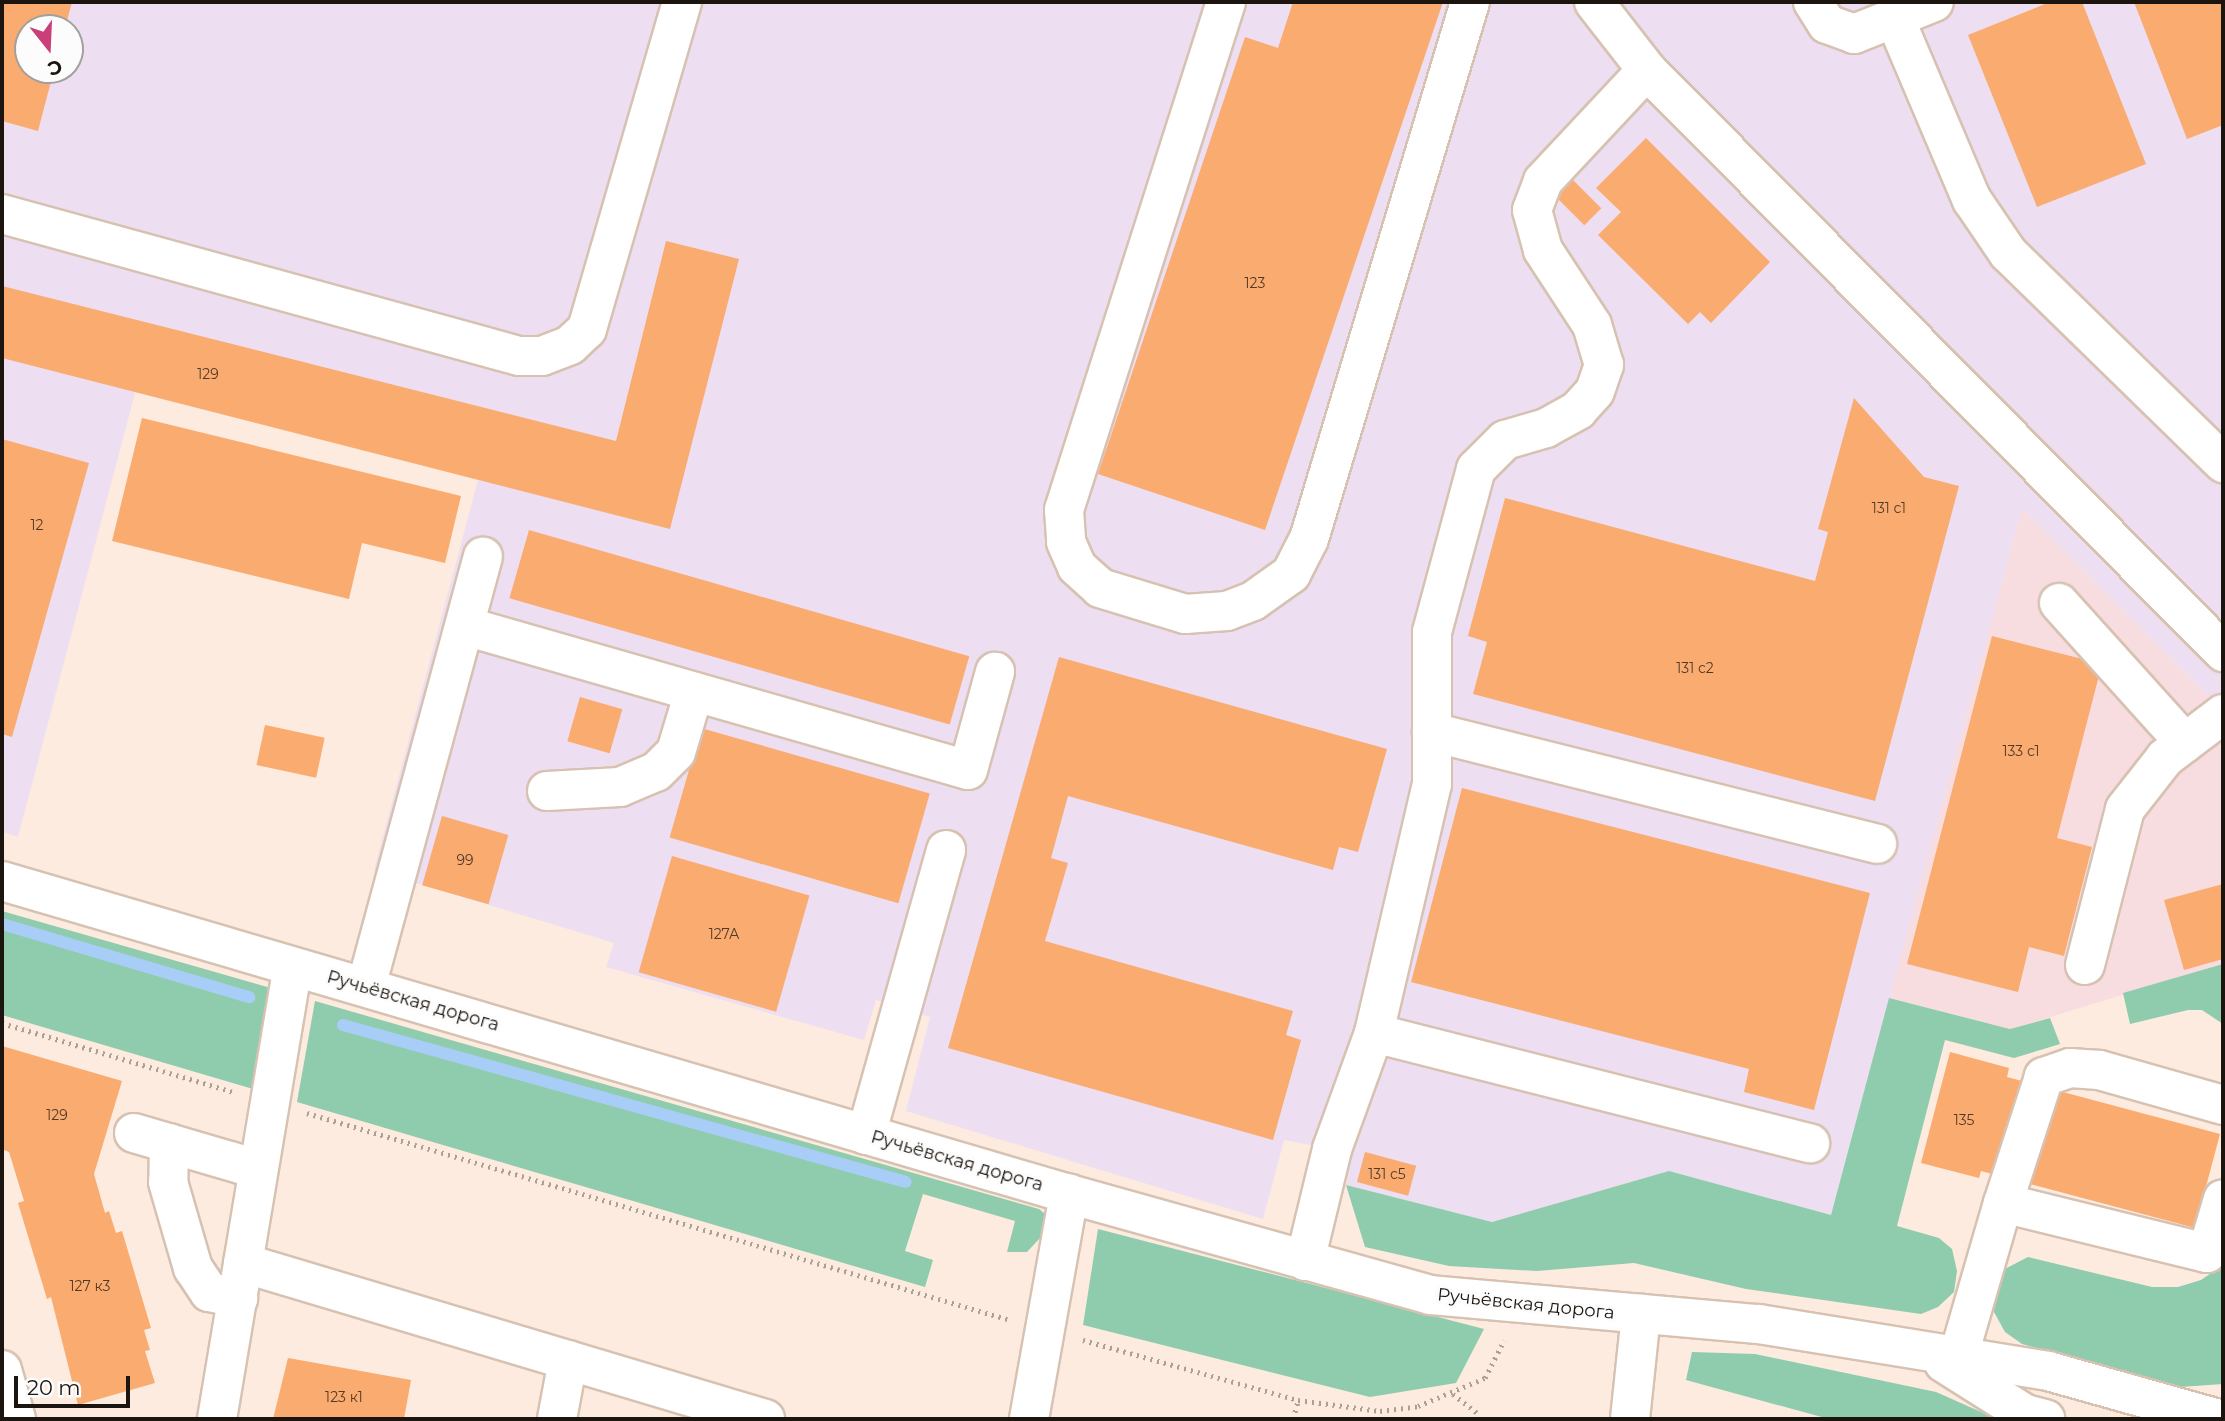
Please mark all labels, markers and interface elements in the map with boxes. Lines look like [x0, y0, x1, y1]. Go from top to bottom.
north arrow [14, 14, 84, 84]
text: С [45, 54, 65, 81]
house number: 123 [1245, 275, 1265, 291]
house number: 129 [197, 366, 219, 382]
house number: 131 с1 [1872, 500, 1906, 516]
house number: 12 [30, 517, 44, 533]
house number: 131 с2 [1676, 660, 1714, 676]
house number: 133 с1 [2002, 743, 2040, 759]
house number: 99 [456, 852, 474, 868]
house number: 127А [709, 926, 739, 942]
street label: Ручьёвская дорога [324, 966, 502, 1036]
house number: 129 [46, 1107, 68, 1123]
house number: 135 [1954, 1112, 1974, 1128]
street label: Ручьёвская дорога [868, 1126, 1046, 1196]
house number: 131 с5 [1368, 1166, 1406, 1182]
house number: 127 к3 [70, 1278, 110, 1294]
street label: Ручьёвская дорога [1436, 1284, 1616, 1324]
scale bar [18, 1362, 133, 1406]
text: 20 m [27, 1375, 81, 1400]
house number: 123 к1 [325, 1389, 363, 1405]

